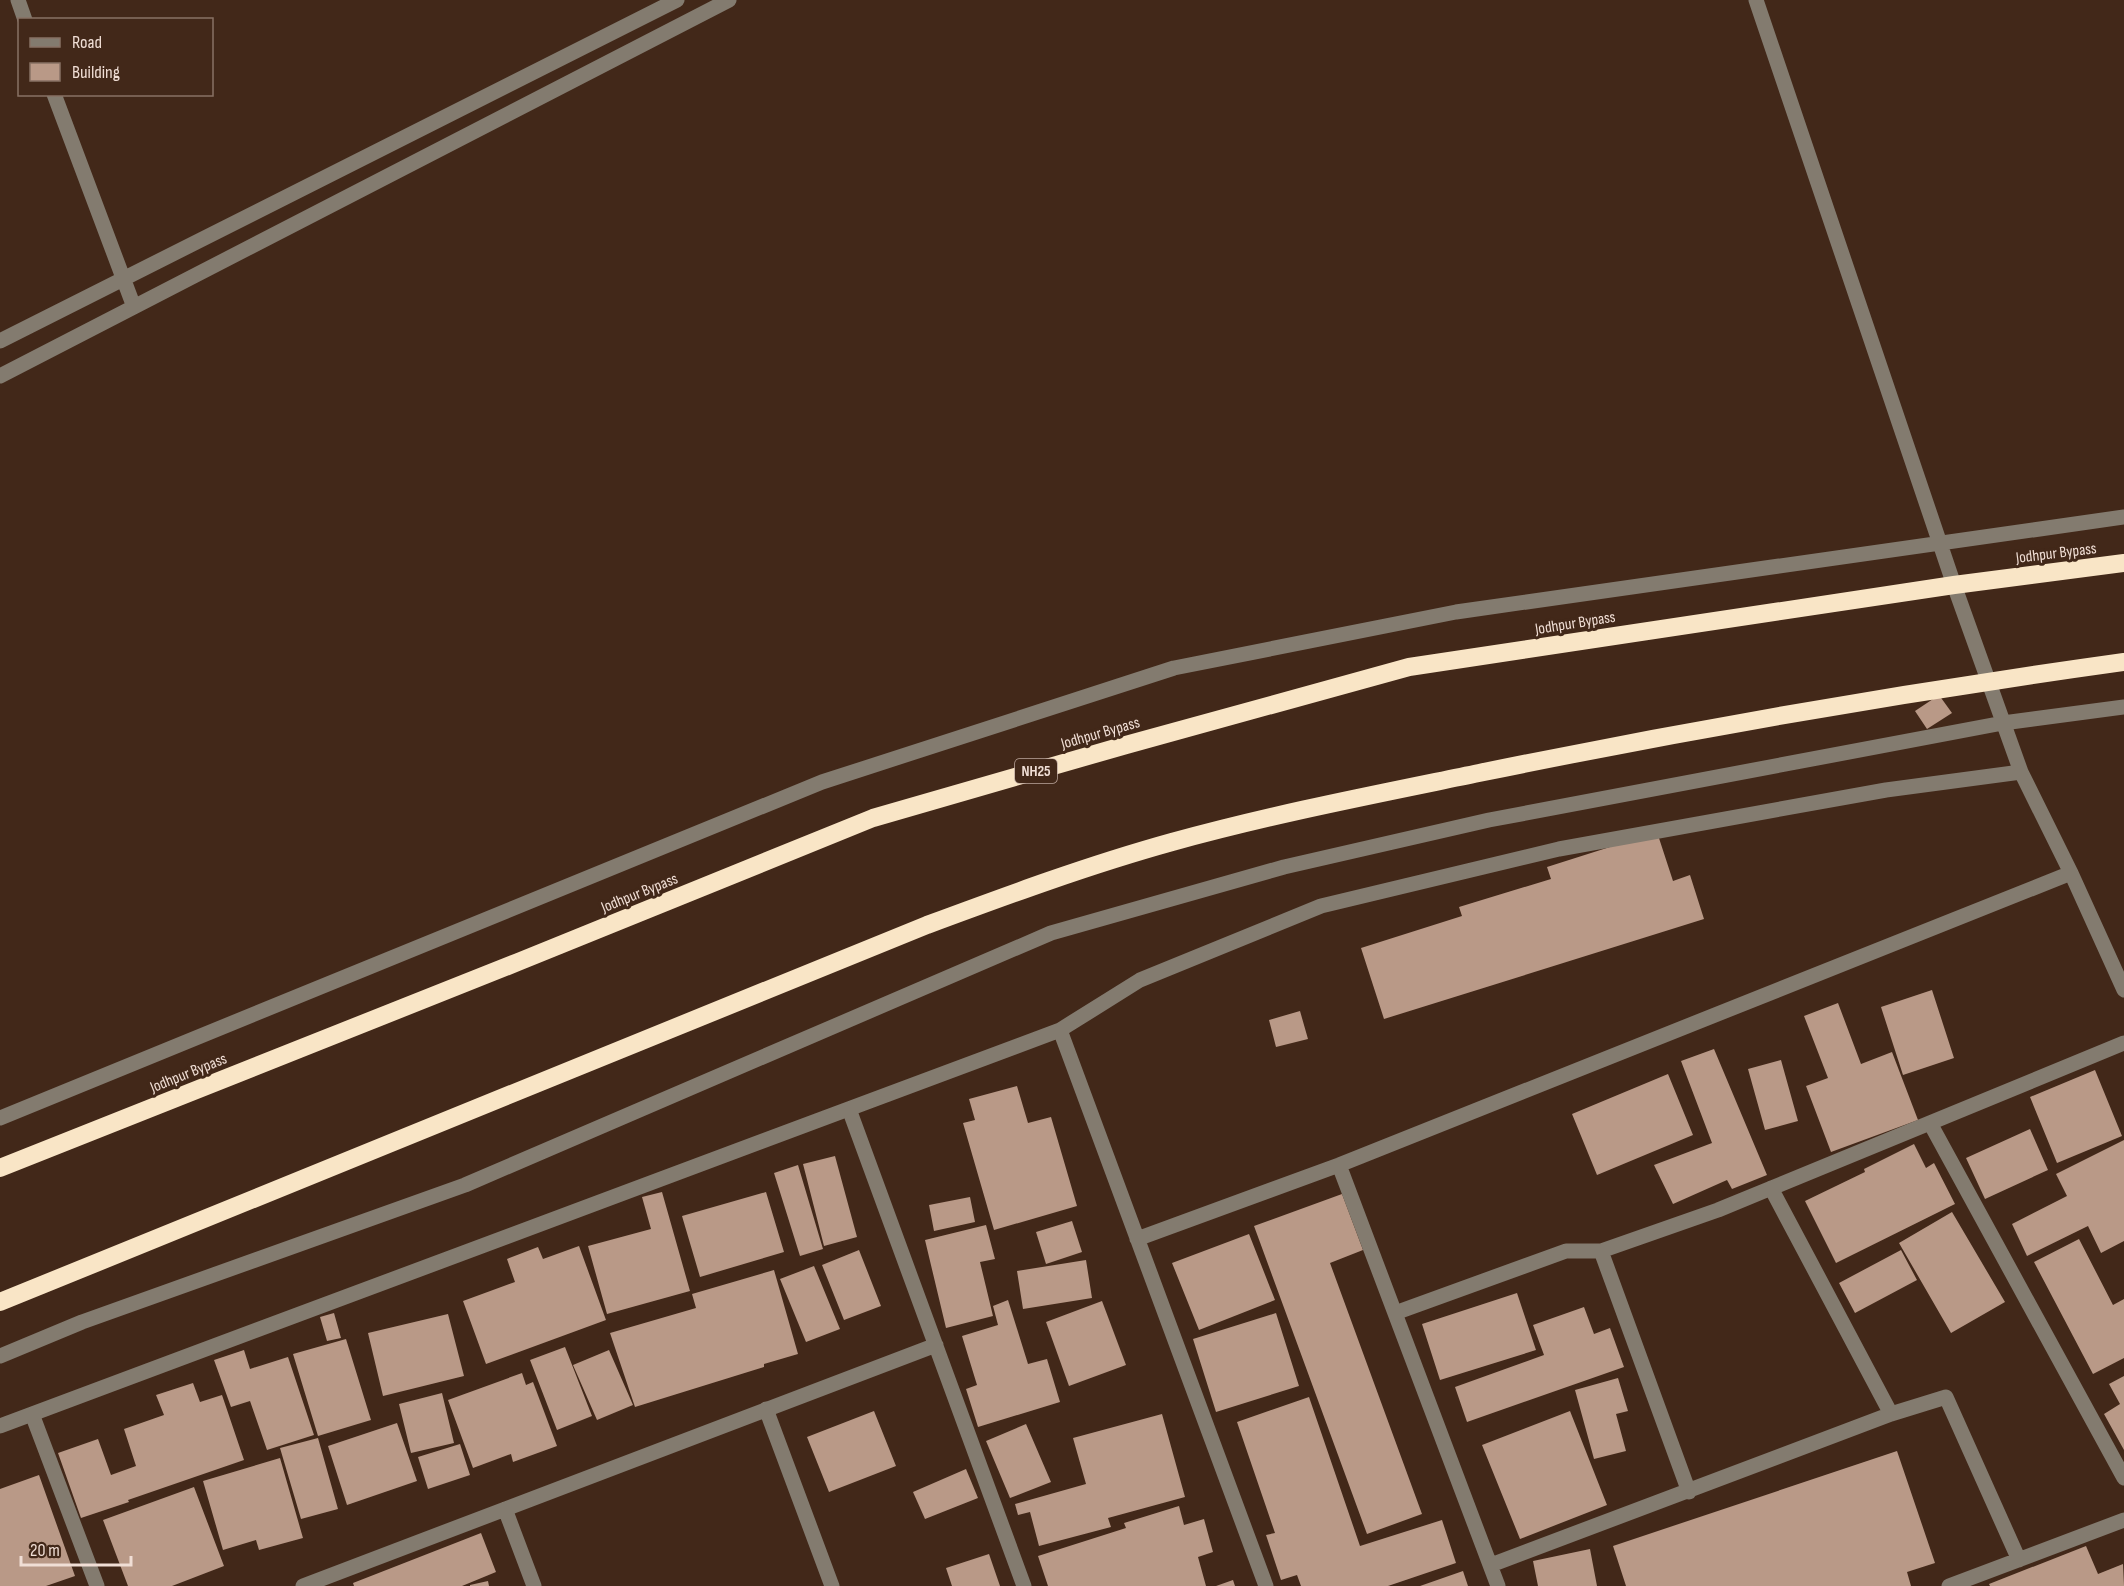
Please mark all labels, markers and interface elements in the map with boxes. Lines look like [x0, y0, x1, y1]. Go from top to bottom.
legend [18, 18, 213, 96]
text: Road [72, 32, 102, 53]
text: Building [72, 62, 120, 83]
street label: Jodhpur Bypass [2014, 539, 2098, 568]
street label: Jodhpur Bypass [1533, 608, 1617, 639]
street label: Jodhpur Bypass [1058, 713, 1142, 754]
road number: NH25 [1015, 759, 1057, 783]
street label: Jodhpur Bypass [597, 869, 681, 918]
street label: Jodhpur Bypass [146, 1049, 230, 1098]
scale bar [21, 1529, 130, 1567]
text: 20 m [30, 1540, 60, 1561]

